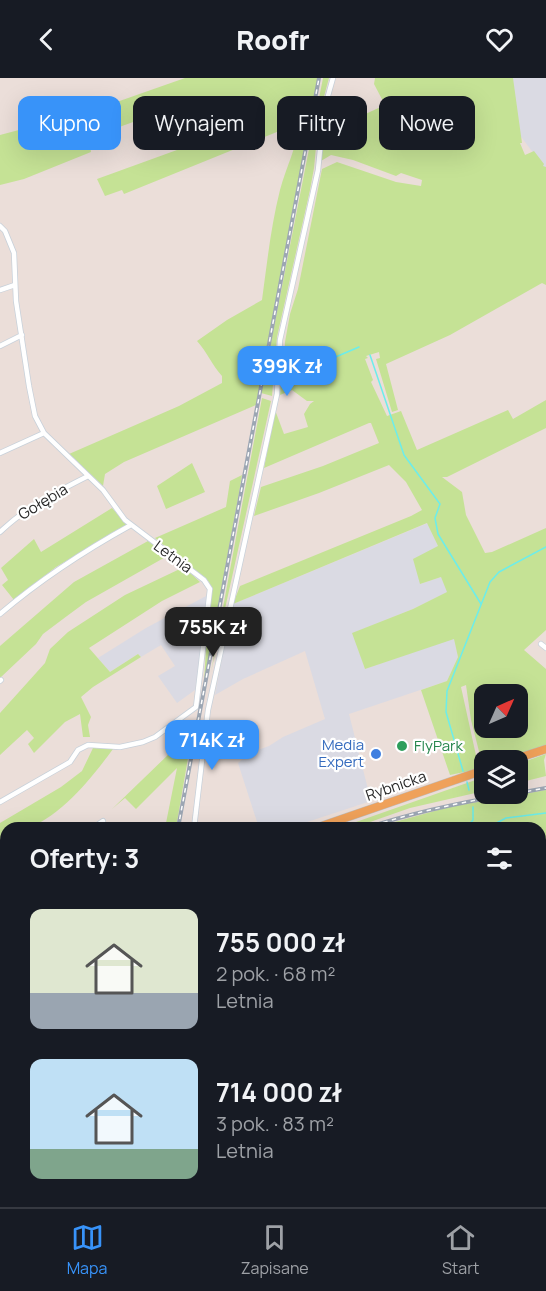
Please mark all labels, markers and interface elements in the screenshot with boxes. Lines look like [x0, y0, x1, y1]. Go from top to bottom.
text: Roofr [236, 21, 310, 58]
icon: back [30, 23, 63, 56]
icon: heart [483, 23, 516, 56]
chip: Kupno [18, 96, 121, 150]
chip: Wynajem [133, 96, 265, 150]
chip: Filtry [277, 96, 367, 150]
chip: Nowe [379, 96, 475, 150]
pin: 399K zł [232, 346, 342, 397]
text: 399K zł [252, 352, 322, 379]
street label: Gołębia [14, 479, 71, 525]
street label: Letnia [150, 535, 197, 578]
pin: 755K zł [158, 607, 268, 658]
text: 755K zł [179, 613, 247, 640]
north arrow [474, 684, 528, 738]
map controls [474, 684, 528, 804]
pin: 714K zł [157, 720, 267, 771]
text: 714K zł [179, 726, 245, 753]
place label: Media Expert [318, 734, 364, 772]
place label: FlyPark [414, 735, 463, 756]
marker: FlyPark [395, 739, 409, 753]
marker: Media Expert [369, 747, 383, 761]
button: layers [474, 750, 528, 804]
street label: Rybnicka [363, 765, 429, 806]
text: Oferty: 3 [30, 840, 139, 876]
icon: filters [483, 842, 516, 875]
text: 755 000 zł [216, 924, 345, 960]
icon: home [78, 933, 150, 1005]
text: 2 pok. · 68 m² [216, 960, 336, 987]
text: Letnia [216, 987, 274, 1014]
text: 714 000 zł [216, 1074, 342, 1110]
icon: home [78, 1083, 150, 1155]
text: 3 pok. · 83 m² [216, 1110, 334, 1137]
text: Letnia [216, 1137, 274, 1164]
tab: Mapa [67, 1221, 107, 1279]
tab: Zapisane [241, 1221, 309, 1279]
tab: Start [442, 1221, 479, 1279]

